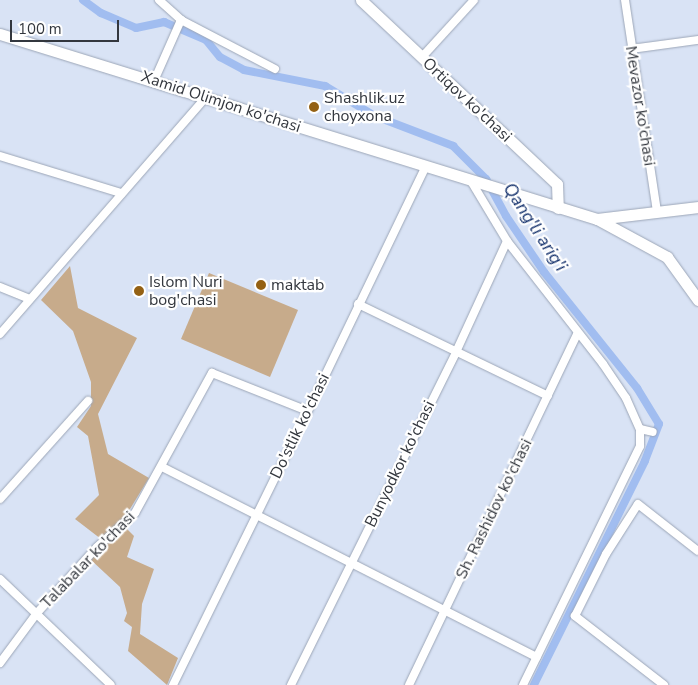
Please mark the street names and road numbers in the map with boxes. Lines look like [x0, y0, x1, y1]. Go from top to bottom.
street label: Mevazor ko'chasi [621, 45, 659, 167]
street label: Ortiqov ko'chasi [418, 54, 516, 146]
street label: Xamid Olimjon ko'chasi [139, 67, 303, 137]
street label: Do'stlik ko'chasi [266, 370, 334, 482]
street label: Bunyodkor ko'chasi [361, 398, 439, 530]
street label: Sh. Rashidov ko'chasi [452, 436, 536, 582]
street label: Talabalar ko'chasi [37, 507, 139, 613]

